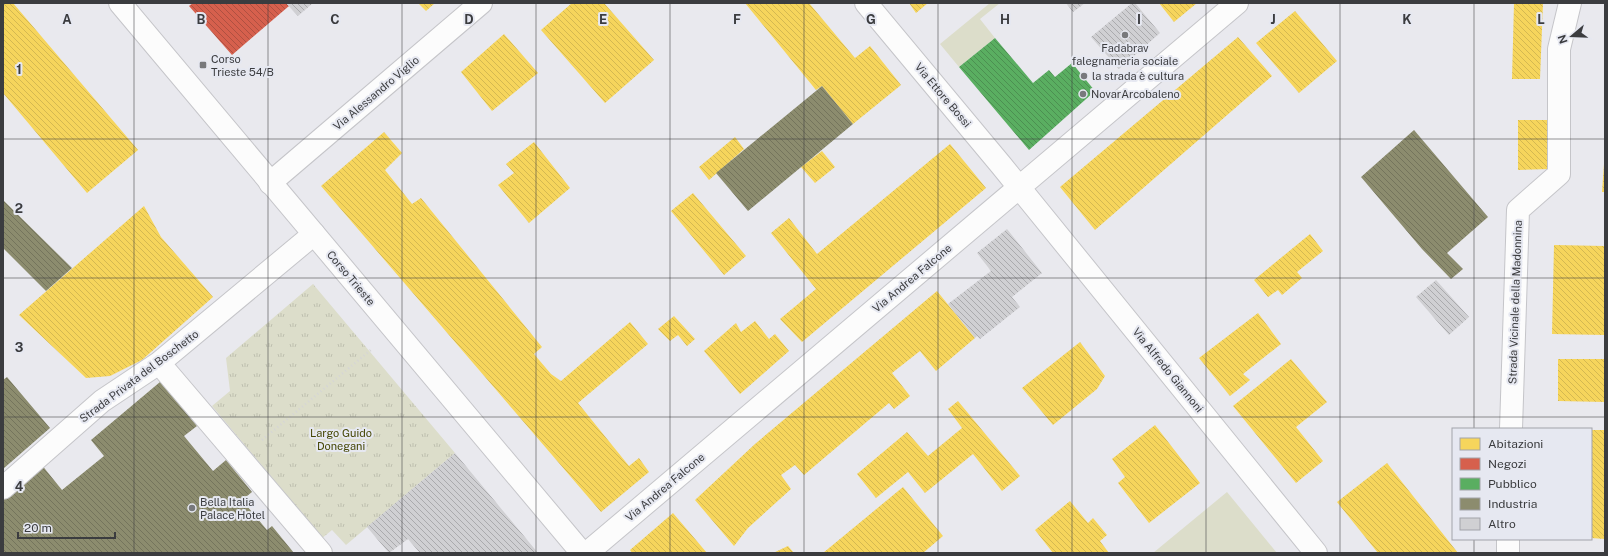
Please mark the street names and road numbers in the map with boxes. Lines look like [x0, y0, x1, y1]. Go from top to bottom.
street label: Via Alessandro Viglio [331, 54, 421, 132]
street label: Via Ettore Bossi [913, 61, 973, 129]
street label: Strada Vicinale della Madonnina [1506, 220, 1524, 384]
street label: Via Andrea Falcone [870, 242, 954, 314]
street label: Corso Trieste [325, 248, 377, 308]
street label: Via Alfredo Giannoni [1130, 325, 1206, 415]
street label: Strada Privata del Boschetto [77, 327, 201, 425]
street label: Via Andrea Falcone [623, 451, 707, 523]

